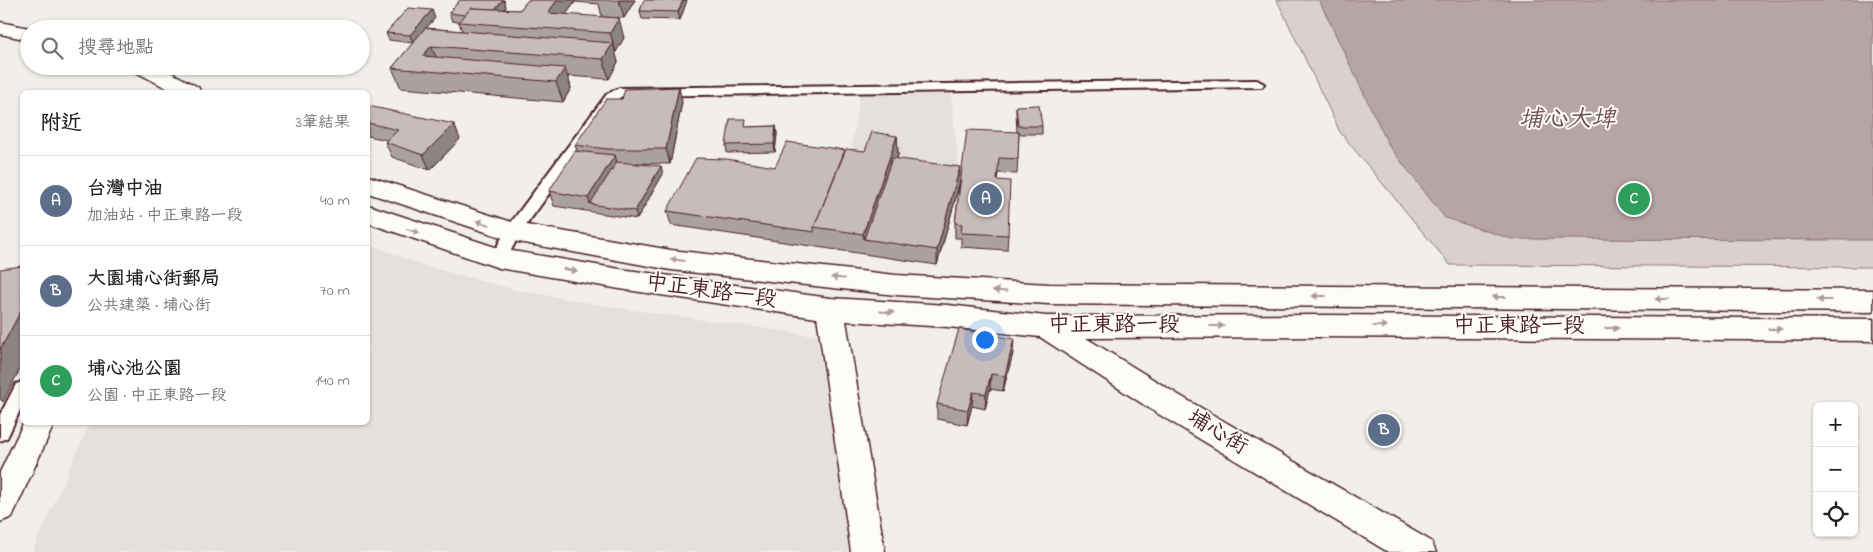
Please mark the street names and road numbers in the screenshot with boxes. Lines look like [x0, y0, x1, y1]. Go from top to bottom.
street label: 中正東路一段 [643, 267, 779, 317]
street label: 中正東路一段 [1048, 310, 1180, 342]
street label: 中正東路一段 [1453, 311, 1585, 343]
street label: 埔心街 [1180, 402, 1254, 464]

